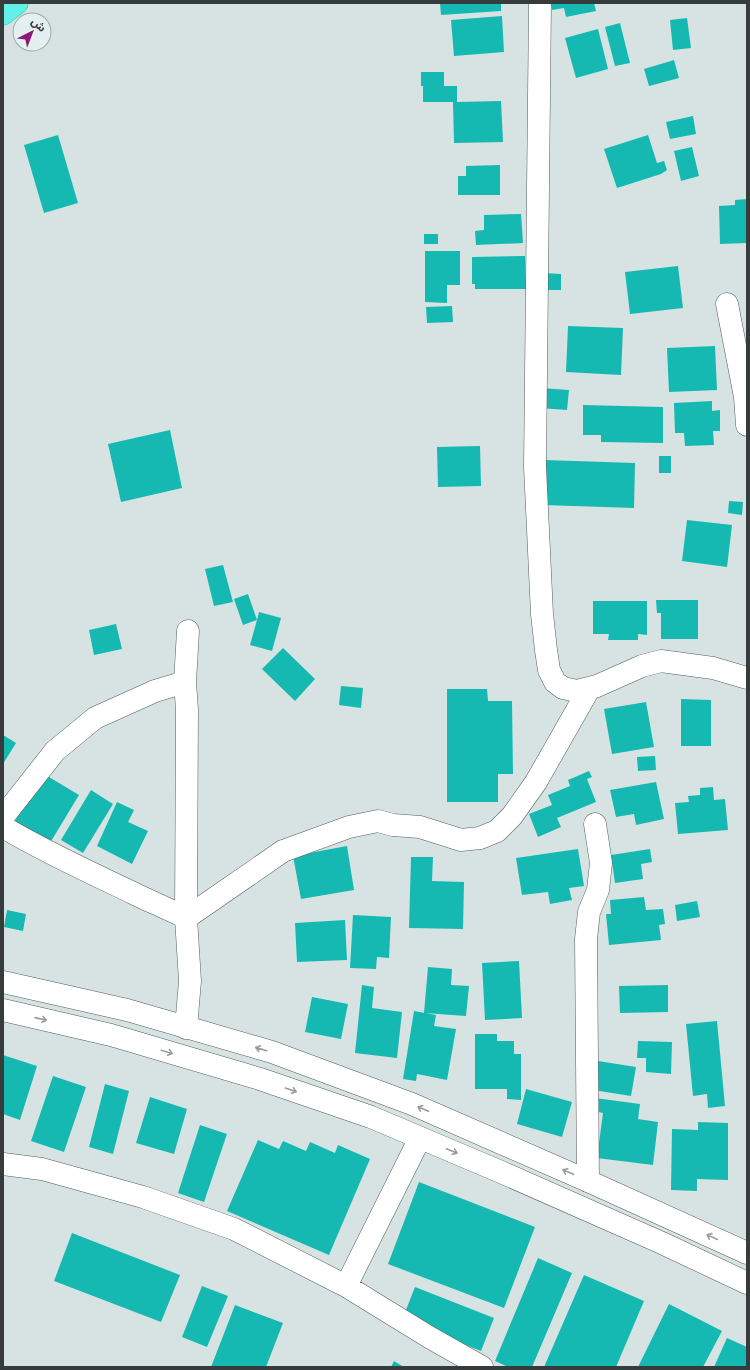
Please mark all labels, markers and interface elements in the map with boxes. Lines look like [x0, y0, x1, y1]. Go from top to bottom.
north arrow [12, 12, 52, 52]
text: ش [28, 14, 49, 35]
one-way arrow [34, 1016, 47, 1024]
one-way arrow [255, 1045, 268, 1052]
one-way arrow [160, 1049, 173, 1056]
one-way arrow [284, 1087, 297, 1094]
one-way arrow [417, 1105, 429, 1112]
one-way arrow [445, 1148, 457, 1156]
one-way arrow [562, 1168, 574, 1175]
one-way arrow [706, 1233, 718, 1240]

